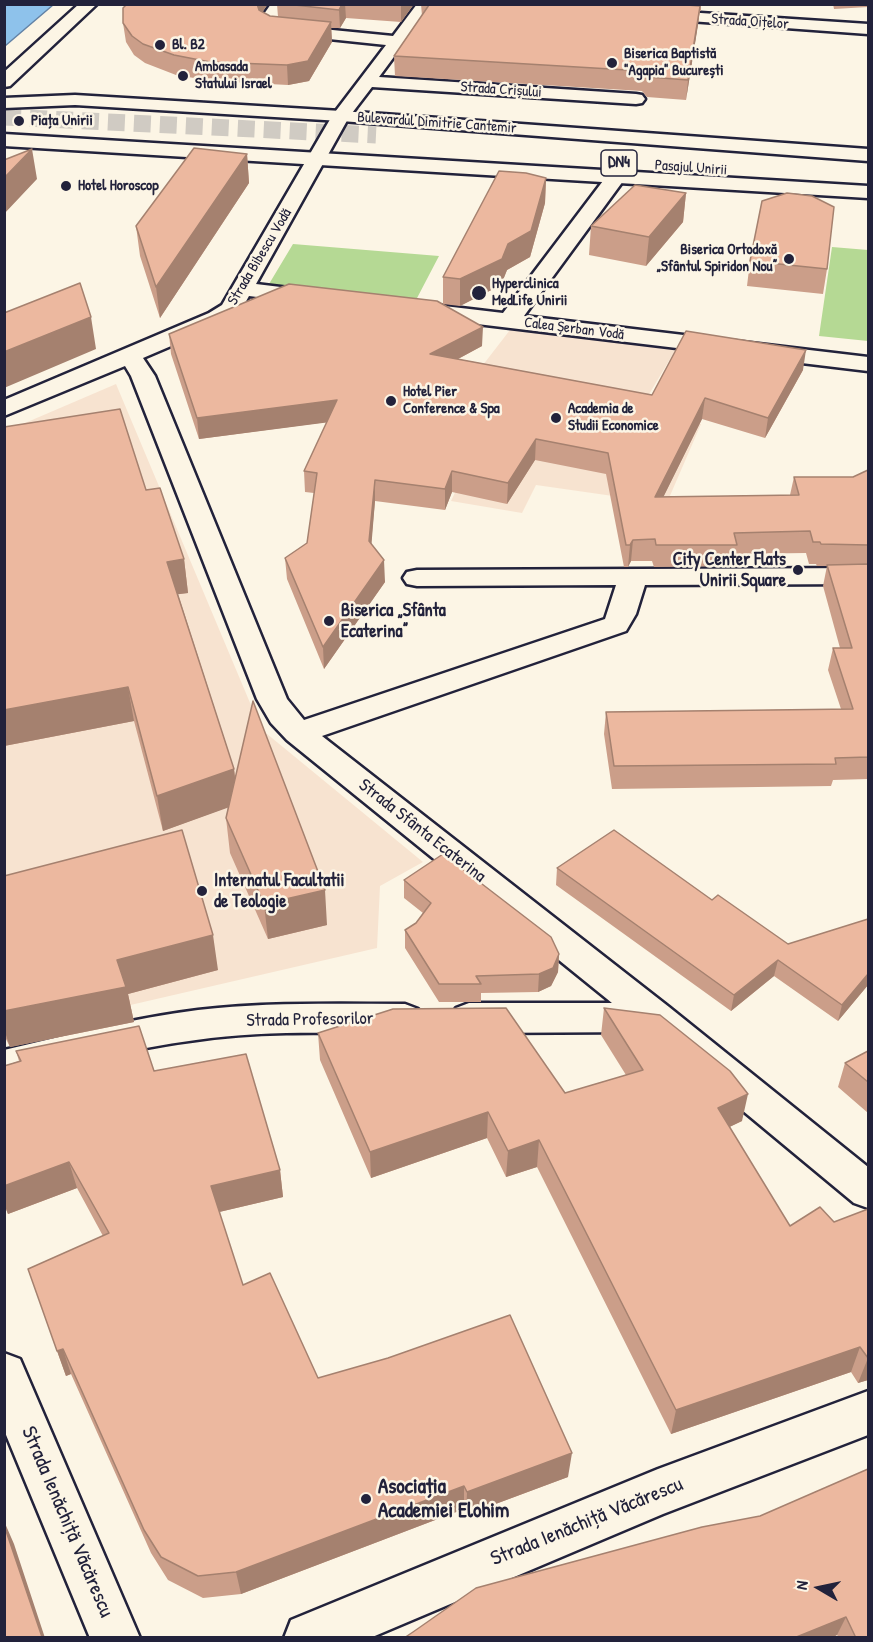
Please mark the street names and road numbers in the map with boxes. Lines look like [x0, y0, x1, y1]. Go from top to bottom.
street label: Strada Oițelor [711, 10, 789, 34]
street label: Strada Crișului [460, 78, 542, 102]
street label: Bulevardul Dimitrie Cantemir [357, 108, 517, 138]
road number: DN4 [601, 150, 637, 176]
street label: Pasajul Unirii [654, 156, 728, 180]
street label: Strada Bibescu Vodă [224, 206, 296, 308]
street label: Calea Șerban Vodă [523, 314, 625, 344]
street label: Strada Sfânta Ecaterina [354, 775, 490, 887]
street label: Strada Profesorilor [246, 1008, 374, 1032]
street label: Strada Ienăchiță Văcărescu [15, 1423, 119, 1621]
street label: Strada Ienăchiță Văcărescu [487, 1472, 687, 1572]

